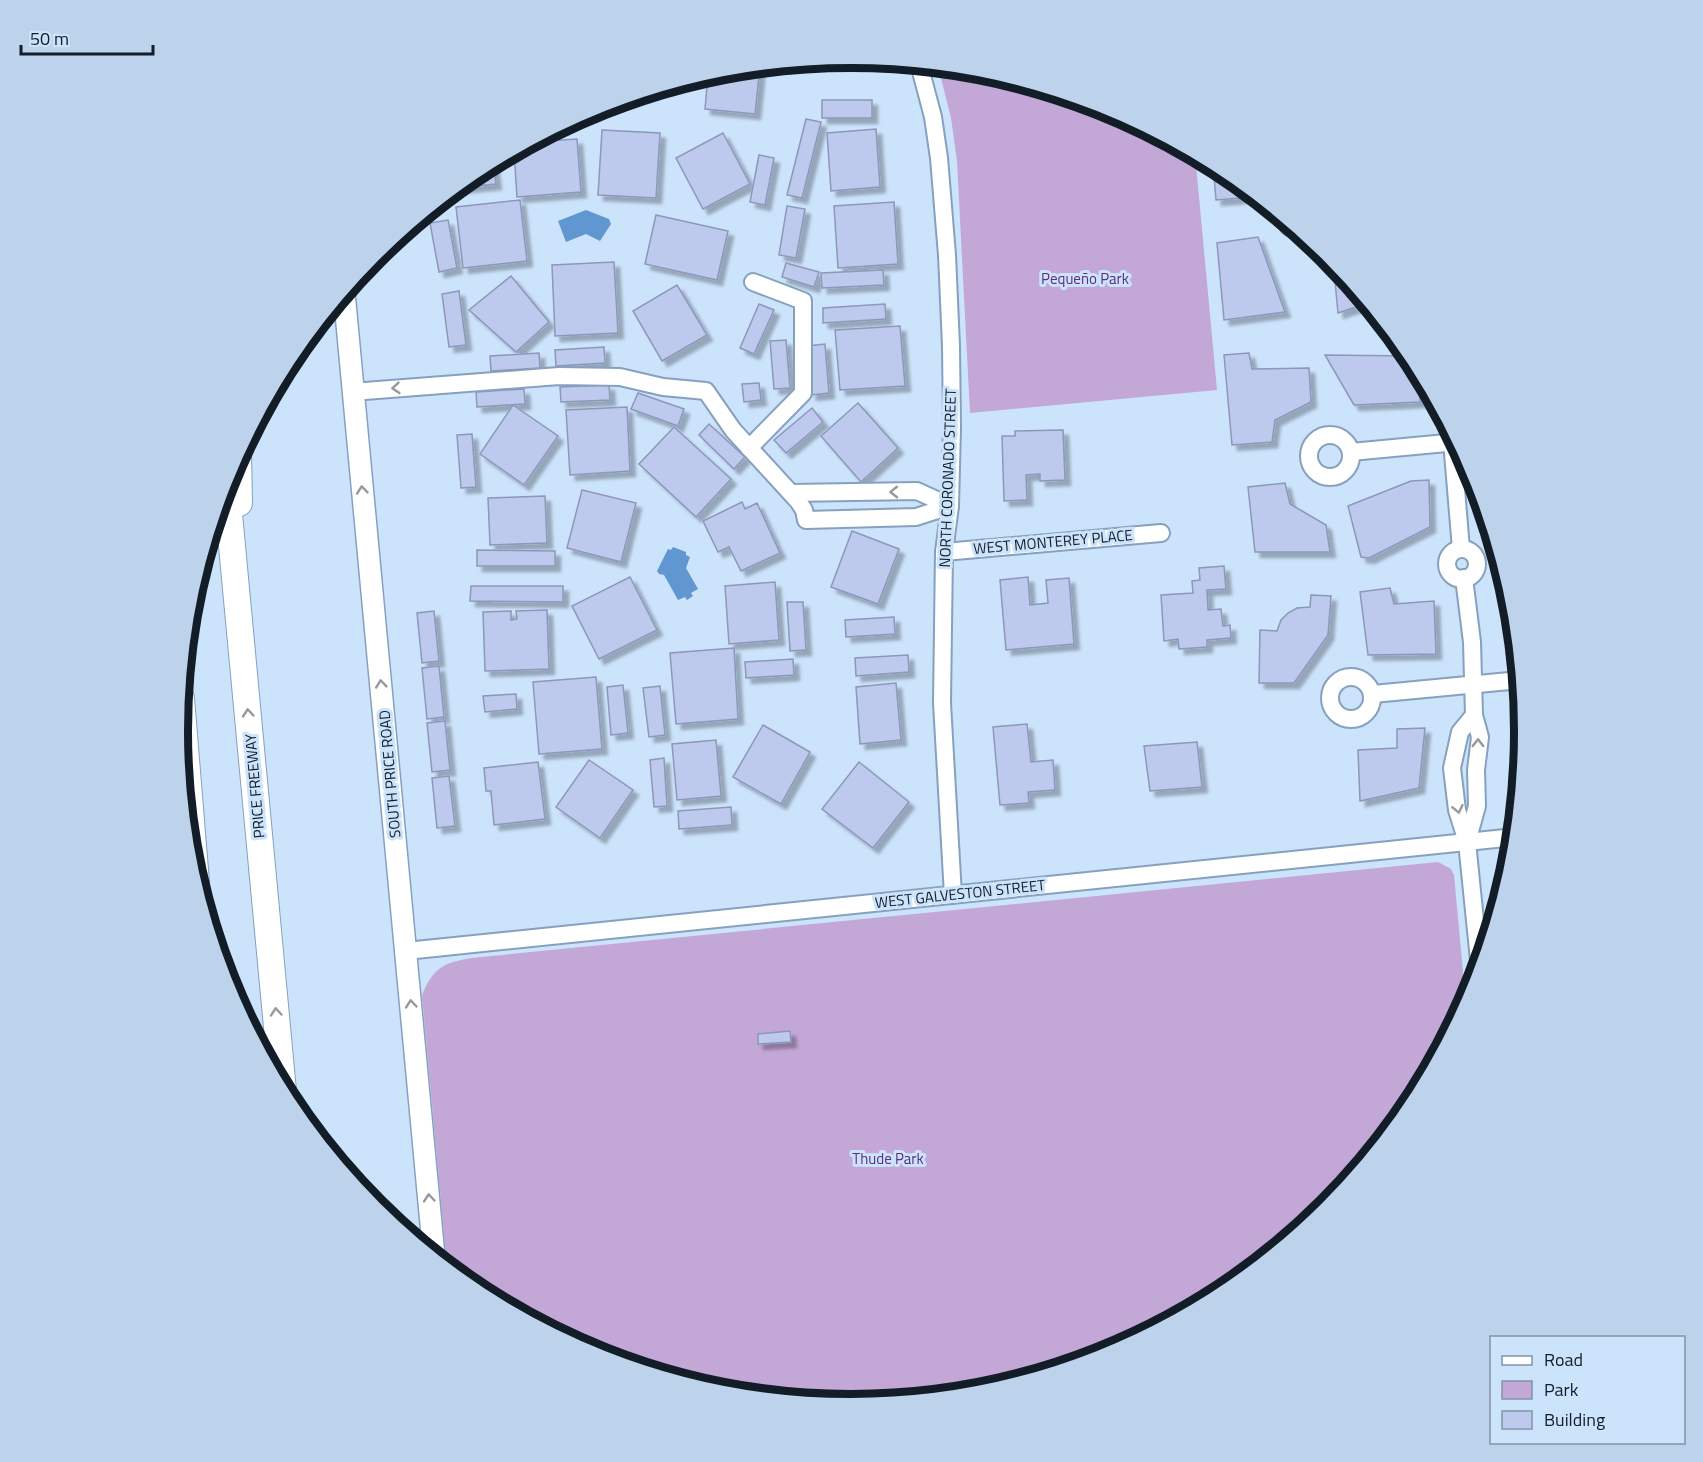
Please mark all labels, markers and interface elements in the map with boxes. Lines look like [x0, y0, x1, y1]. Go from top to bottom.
scale bar [21, 18, 153, 56]
text: 50 m [30, 25, 69, 52]
park label: Pequeño Park [1041, 267, 1129, 290]
one-way arrow [392, 381, 401, 394]
street label: NORTH CORONADO STREET [933, 388, 962, 568]
one-way arrow [356, 485, 369, 494]
one-way arrow [890, 485, 899, 498]
street label: WEST MONTEREY PLACE [972, 523, 1134, 560]
one-way arrow [375, 679, 388, 688]
one-way arrow [242, 709, 255, 718]
street label: SOUTH PRICE ROAD [372, 709, 407, 839]
street label: PRICE FREEWAY [238, 733, 271, 839]
one-way arrow [1472, 739, 1484, 748]
one-way arrow [1451, 804, 1464, 814]
street label: WEST GALVESTON STREET [874, 873, 1046, 914]
one-way arrow [405, 999, 418, 1008]
one-way arrow [270, 1007, 283, 1016]
park label: Thude Park [852, 1147, 924, 1170]
one-way arrow [422, 1193, 435, 1202]
legend [1490, 1336, 1685, 1444]
text: Road [1544, 1346, 1583, 1373]
text: Park [1544, 1376, 1579, 1403]
text: Building [1544, 1406, 1605, 1433]

